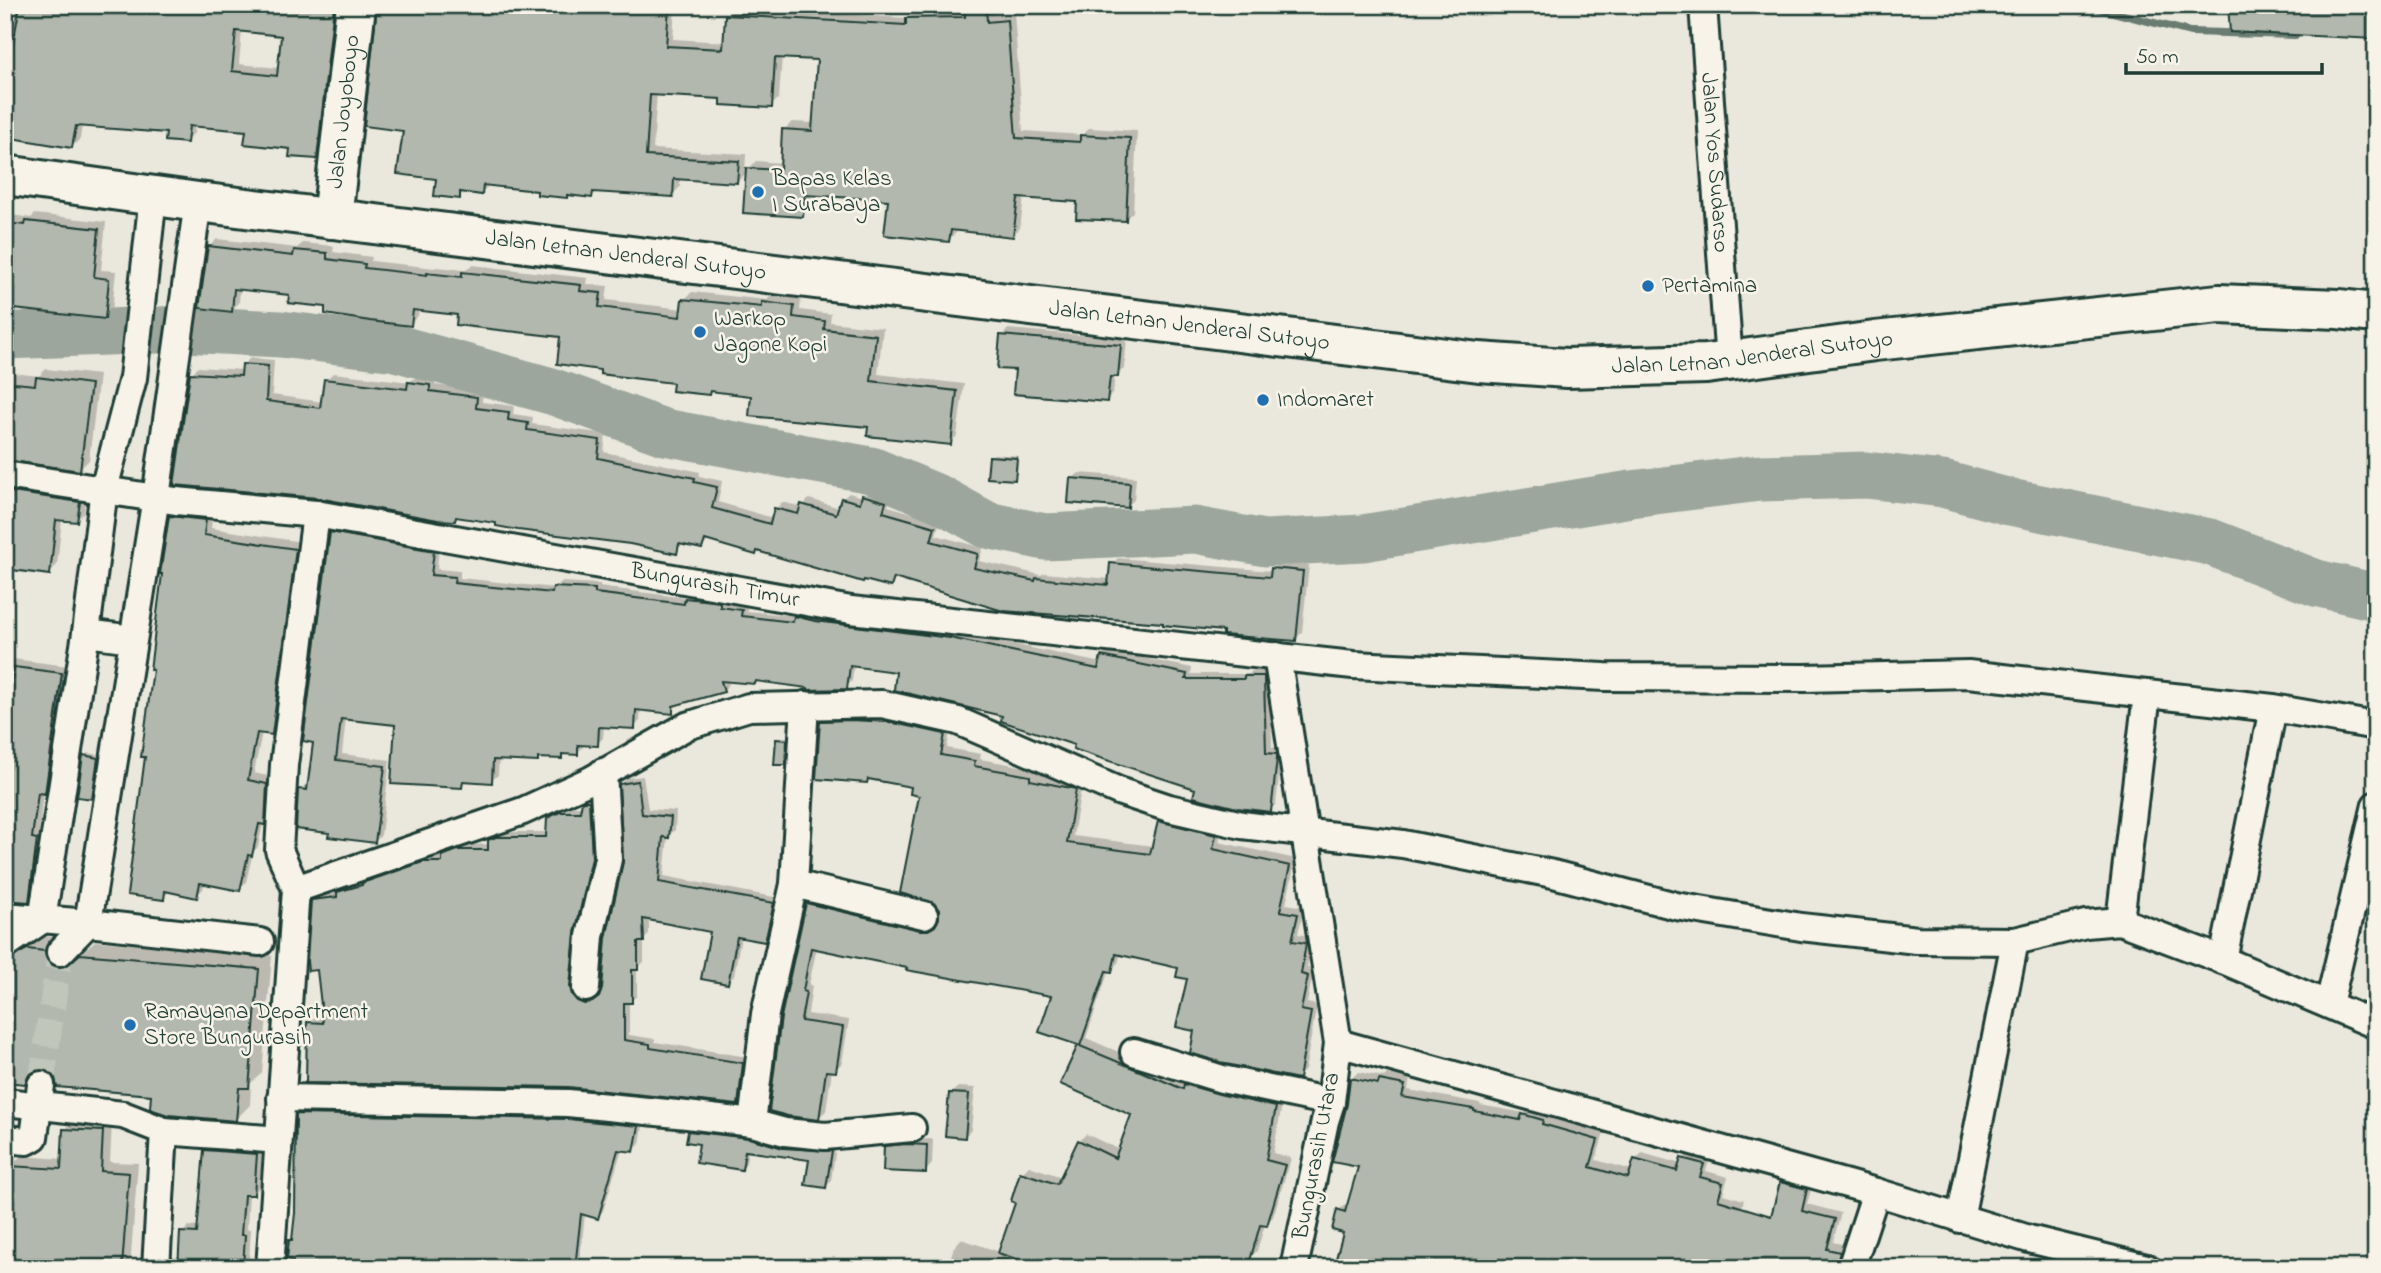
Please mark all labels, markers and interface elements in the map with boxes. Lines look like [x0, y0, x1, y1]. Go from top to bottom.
scale bar [2126, 32, 2322, 76]
street label: Jalan Joyoboyo [319, 33, 370, 190]
text: 50 m [2136, 43, 2179, 73]
street label: Jalan Yos Sudarso [1691, 71, 1737, 254]
place label: Bapas Kelas I Surabaya [771, 163, 892, 224]
marker: Bapas Kelas I Surabaya [750, 184, 766, 200]
street label: Jalan Letnan Jenderal Sutoyo [483, 222, 768, 290]
place label: Pertamina [1662, 270, 1757, 303]
marker: Pertamina [1640, 278, 1656, 294]
street label: Jalan Letnan Jenderal Sutoyo [1047, 292, 1332, 360]
place label: Warkop Jagone Kopi [714, 303, 827, 363]
street label: Jalan Letnan Jenderal Sutoyo [1611, 323, 1894, 383]
marker: Warkop Jagone Kopi [692, 324, 708, 340]
place label: Indomaret [1277, 384, 1374, 417]
marker: Indomaret [1255, 392, 1271, 408]
street label: Bungurasih Timur [627, 554, 803, 617]
place label: Ramayana Department Store Bungurasih [144, 996, 369, 1056]
marker: Ramayana Department Store Bungurasih [122, 1017, 138, 1033]
street label: Bungurasih Utara [1284, 1070, 1350, 1244]

